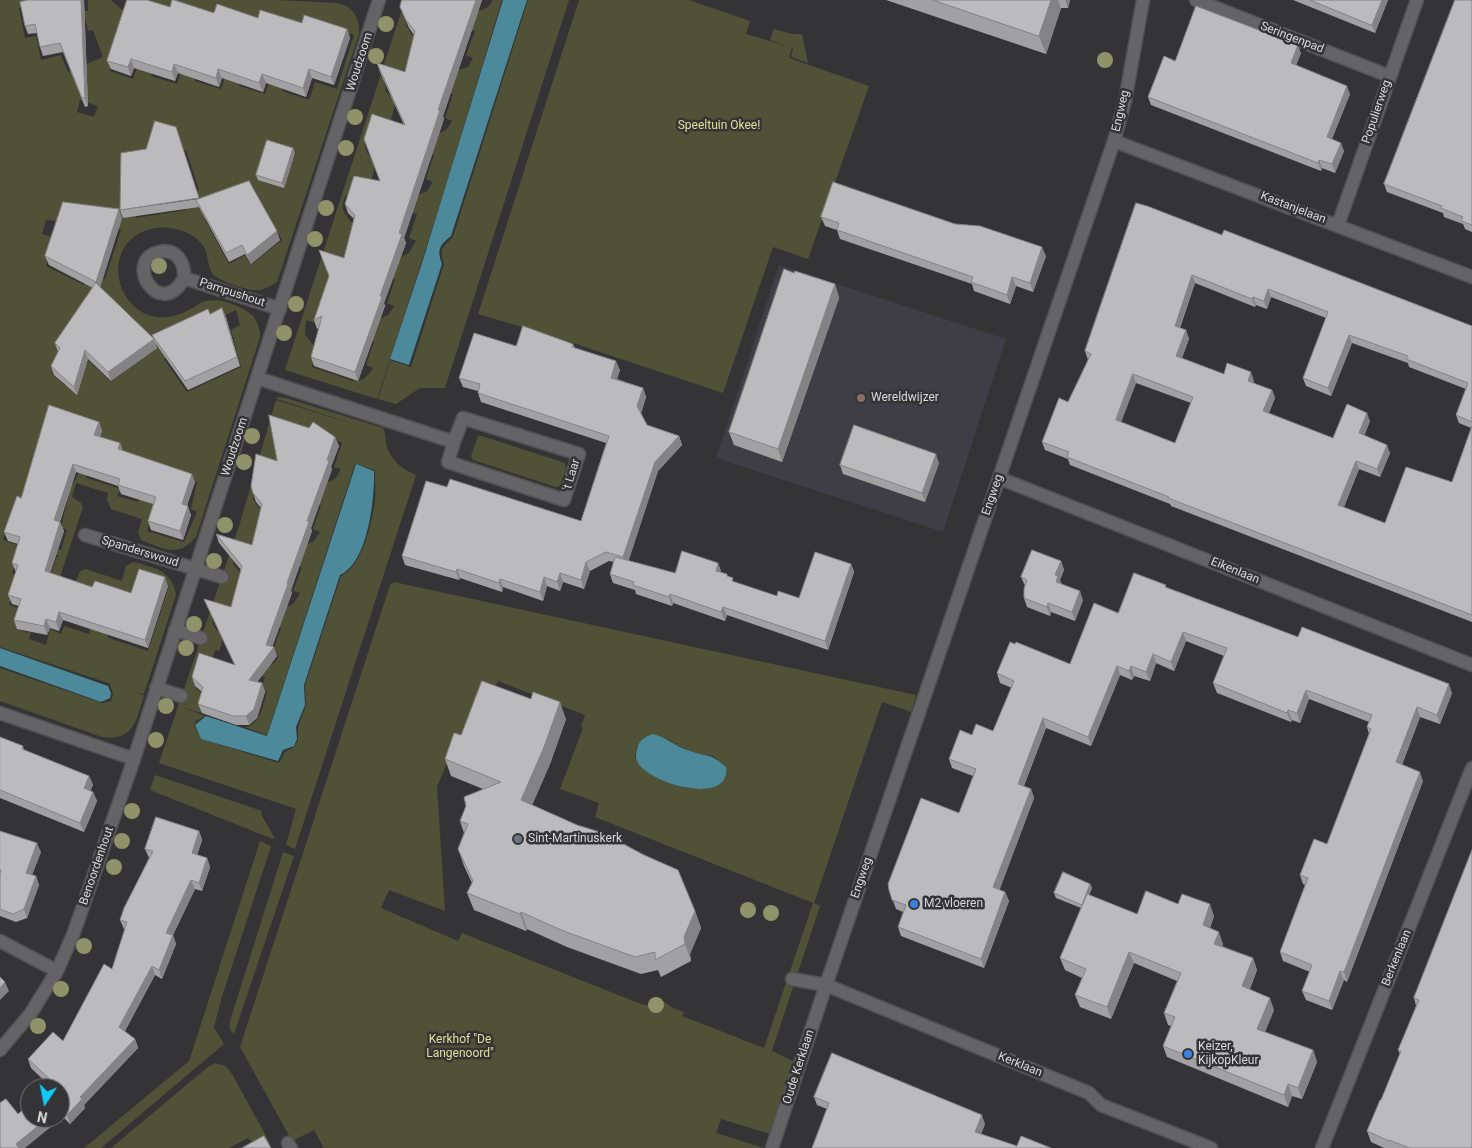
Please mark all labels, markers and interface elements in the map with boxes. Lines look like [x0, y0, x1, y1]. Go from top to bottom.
street label: Seringenpad [1258, 19, 1326, 57]
street label: Woudzoom [344, 31, 376, 93]
street label: Populierweg [1359, 78, 1395, 146]
street label: Engweg [1109, 89, 1133, 133]
park label: Speeltuin Okee! [678, 119, 760, 133]
street label: Kastanjelaan [1258, 189, 1328, 227]
street label: Pampushout [197, 276, 267, 310]
place label: Wereldwijzer [871, 391, 939, 405]
marker: Wereldwijzer [855, 392, 867, 404]
street label: Woudzoom [219, 416, 251, 478]
street label: 't Laar [560, 457, 584, 493]
street label: Engweg [979, 473, 1007, 517]
street label: Spanderswoud [100, 533, 180, 571]
street label: Eikenlaan [1209, 555, 1261, 587]
street label: Benoordenhout [77, 825, 117, 907]
place label: Sint-Martinuskerk [528, 832, 622, 846]
marker: Sint-Martinuskerk [512, 833, 524, 845]
street label: Engweg [848, 856, 876, 900]
place label: M2 vloeren [924, 897, 983, 911]
marker: M2 vloeren [908, 898, 920, 910]
street label: Berkenlaan [1379, 928, 1415, 988]
street label: Oude Kerklaan [780, 1028, 818, 1106]
park label: Kerkhof "De Langenoord" [426, 1033, 494, 1061]
place label: Keizer, KijkopKleur [1198, 1040, 1258, 1068]
marker: Keizer, KijkopKleur [1182, 1048, 1194, 1060]
street label: Kerklaan [996, 1050, 1044, 1080]
north arrow [20, 1078, 70, 1128]
text: N [36, 1108, 49, 1126]

